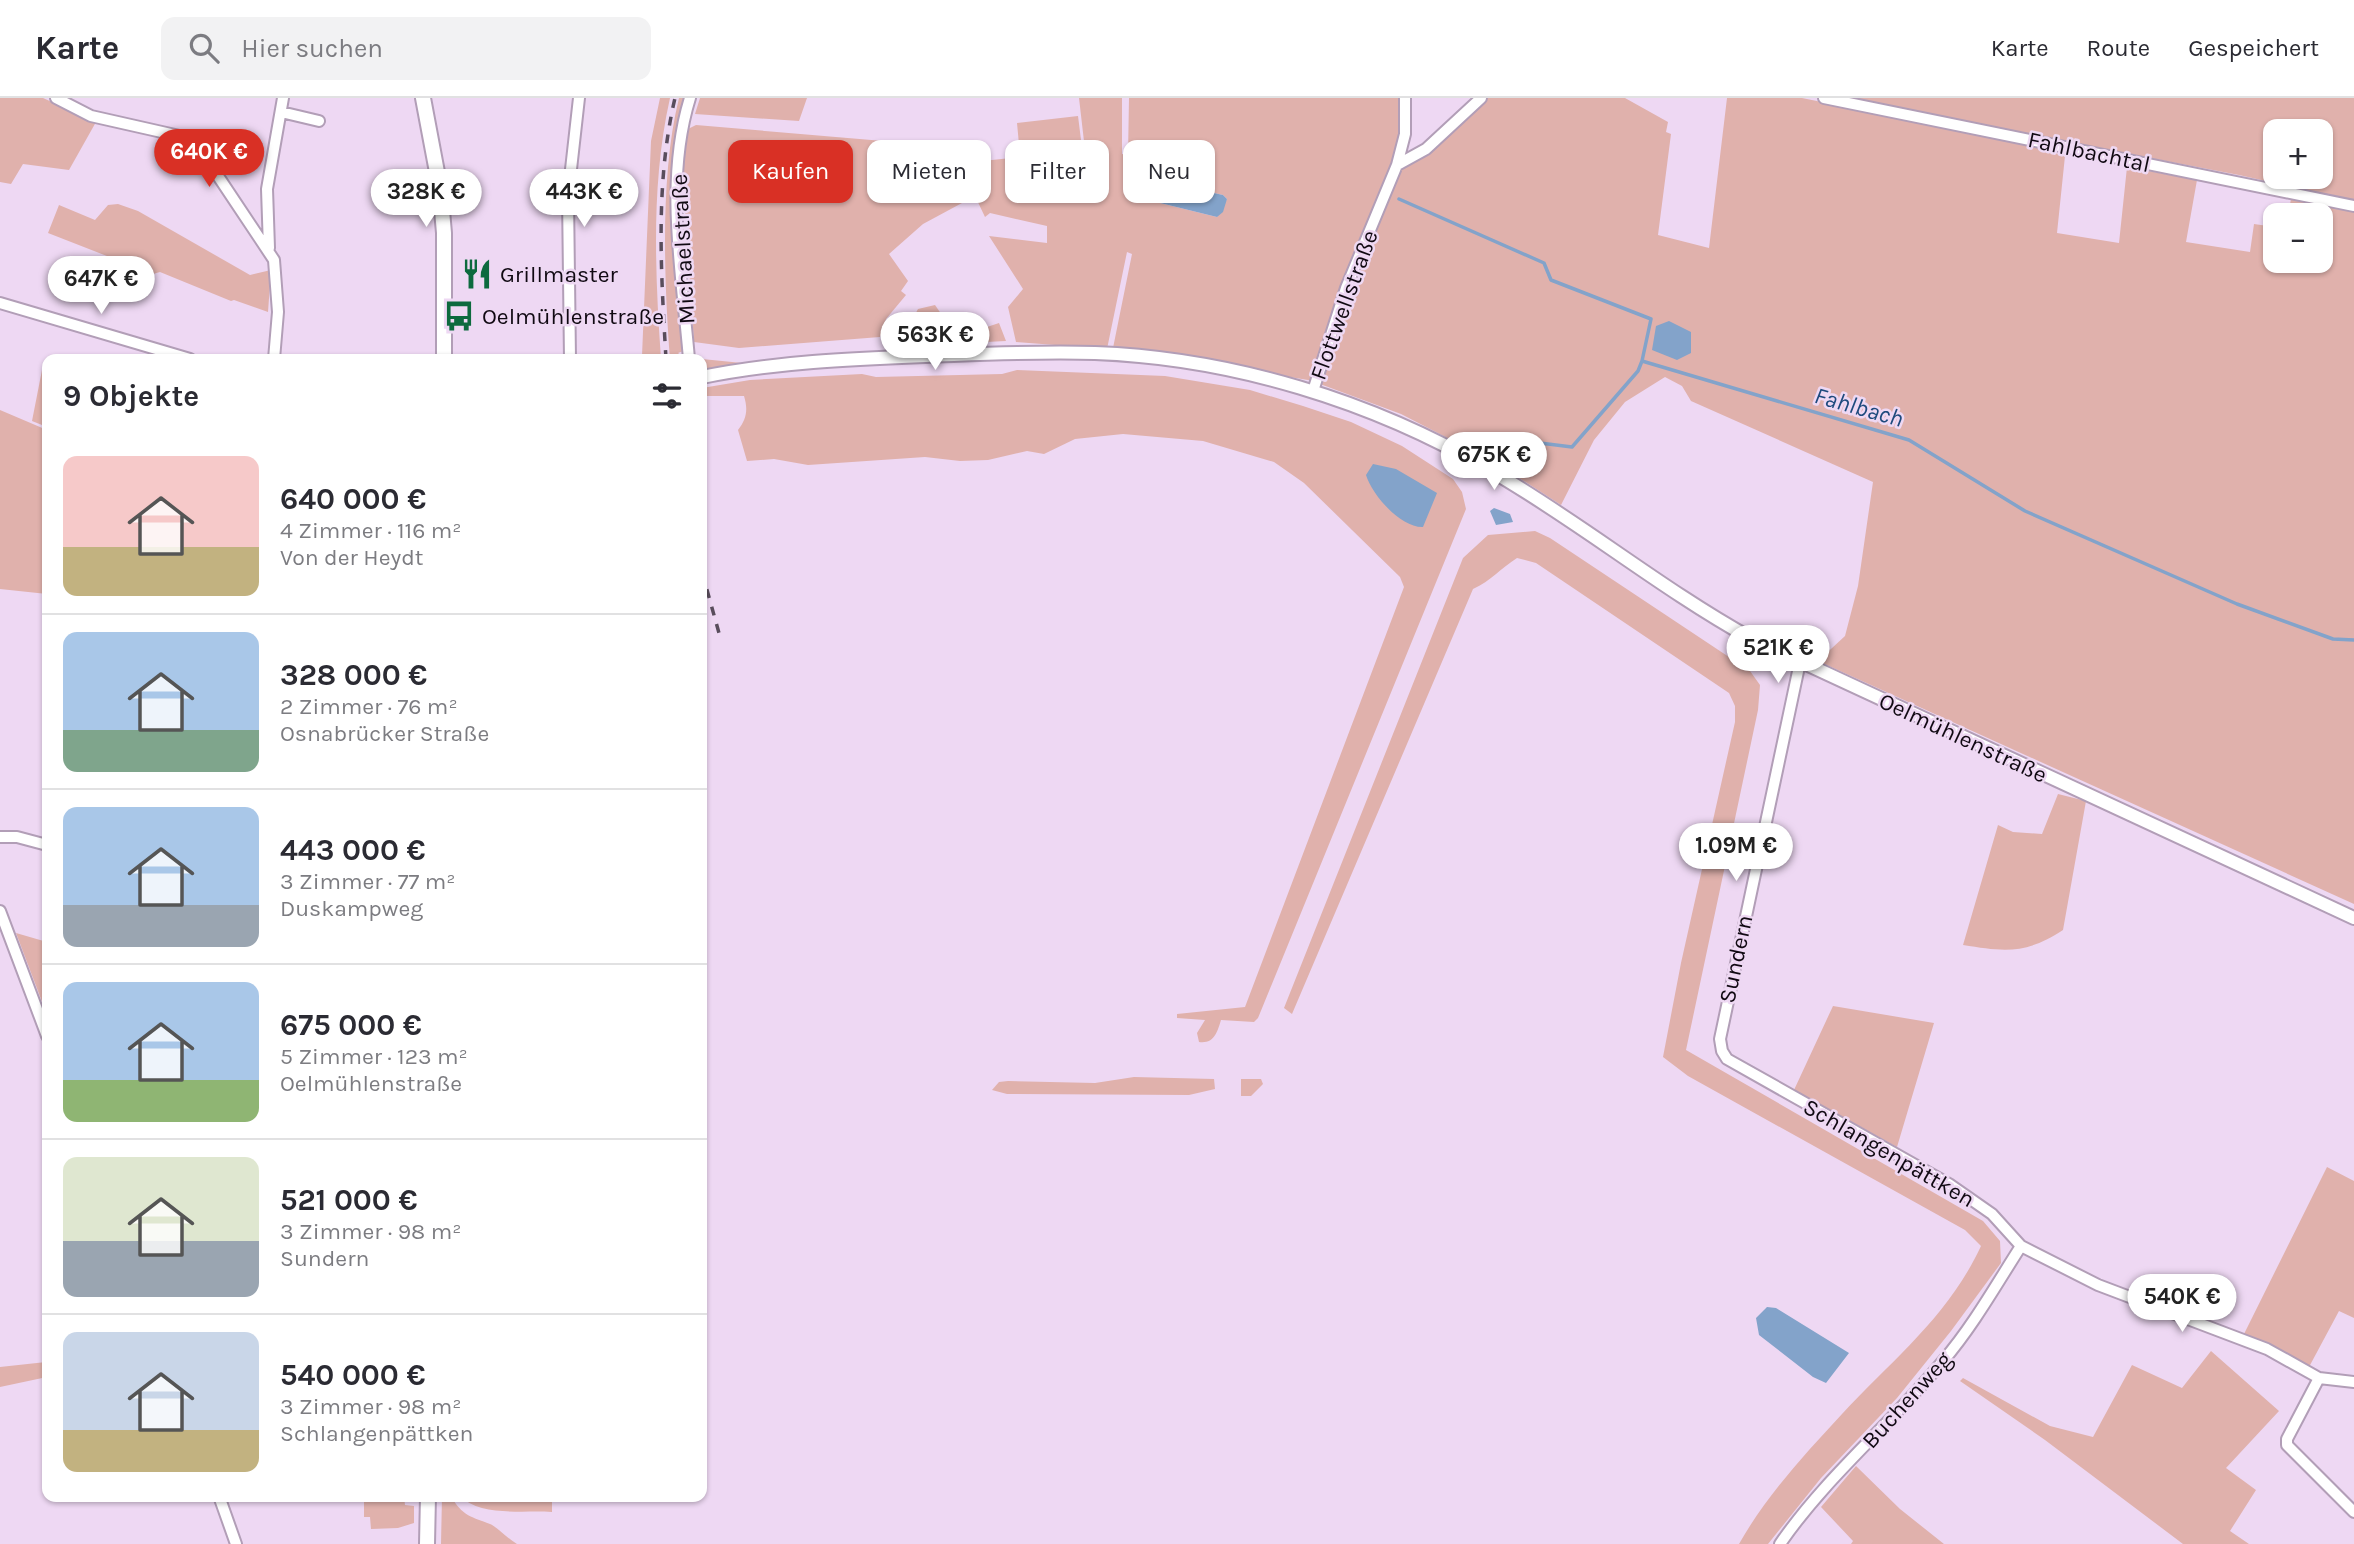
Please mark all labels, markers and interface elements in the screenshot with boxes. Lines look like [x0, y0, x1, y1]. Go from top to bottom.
search box [161, 17, 651, 80]
text: Karte [35, 29, 119, 67]
icon: search [185, 29, 223, 67]
text: Hier suchen [241, 33, 383, 64]
text: Karte [1991, 34, 2049, 62]
text: Route [2087, 34, 2150, 62]
text: Gespeichert [2188, 34, 2319, 62]
map controls [2263, 119, 2333, 273]
button: + [2263, 119, 2333, 189]
street label: Fahlbachtal [2025, 126, 2153, 178]
pin: 640K € [152, 130, 266, 189]
text: 640K € [170, 138, 248, 165]
chip: Kaufen [728, 140, 853, 203]
chip: Mieten [867, 140, 991, 203]
chip: Filter [1005, 140, 1109, 203]
chip: Neu [1123, 140, 1215, 203]
pin: 328K € [369, 170, 483, 229]
pin: 443K € [527, 170, 641, 229]
street label: Michaelstraße [666, 173, 700, 325]
text: 328K € [387, 178, 465, 205]
text: 443K € [545, 178, 623, 205]
button: − [2263, 203, 2333, 273]
street label: Flottwellstraße [1304, 226, 1384, 384]
pin: 647K € [44, 256, 158, 316]
restaurant icon: Grillmaster [460, 257, 494, 291]
place label: Grillmaster [500, 261, 619, 288]
text: 647K € [64, 265, 138, 292]
bus stop icon: Oelmühlenstraße [442, 299, 476, 333]
place label: Oelmühlenstraße [482, 303, 664, 330]
pin: 563K € [878, 313, 992, 372]
text: 563K € [896, 321, 974, 348]
icon: filters [648, 377, 686, 415]
text: 9 Objekte [63, 378, 199, 414]
water label: Fahlbach [1811, 381, 1907, 433]
pin: 675K € [1437, 432, 1551, 492]
text: 675K € [1457, 441, 1531, 468]
text: 640 000 € [280, 481, 426, 517]
icon: home [119, 484, 203, 568]
text: 4 Zimmer · 116 m² [280, 517, 462, 544]
text: Von der Heydt [280, 544, 424, 571]
pin: 521K € [1721, 626, 1835, 685]
text: 521K € [1743, 634, 1813, 661]
text: 328 000 € [280, 657, 427, 693]
icon: home [119, 660, 203, 744]
street label: Oelmühlenstraße [1875, 687, 2051, 789]
text: 2 Zimmer · 76 m² [280, 693, 458, 720]
text: Osnabrücker Straße [280, 720, 489, 747]
pin: 1.09M € [1671, 824, 1801, 883]
text: 443 000 € [280, 832, 425, 868]
text: 1.09M € [1695, 832, 1777, 859]
icon: home [119, 835, 203, 919]
text: 3 Zimmer · 77 m² [280, 868, 456, 895]
text: Duskampweg [280, 895, 423, 922]
street label: Sundern [1714, 912, 1758, 1006]
text: 675 000 € [280, 1007, 422, 1043]
icon: home [119, 1010, 203, 1094]
text: 5 Zimmer · 123 m² [280, 1043, 468, 1070]
text: Oelmühlenstraße [280, 1070, 462, 1097]
street label: Schlangenpättken [1799, 1093, 1979, 1213]
text: 521 000 € [280, 1182, 417, 1218]
icon: home [119, 1185, 203, 1269]
text: 3 Zimmer · 98 m² [280, 1218, 461, 1245]
text: Sundern [280, 1245, 369, 1272]
pin: 540K € [2125, 1274, 2239, 1334]
text: 540K € [2143, 1283, 2221, 1310]
street label: Buchenweg [1856, 1346, 1958, 1454]
text: 540 000 € [280, 1357, 425, 1393]
icon: home [119, 1360, 203, 1444]
text: 3 Zimmer · 98 m² [280, 1393, 461, 1420]
text: Schlangenpättken [280, 1420, 473, 1447]

